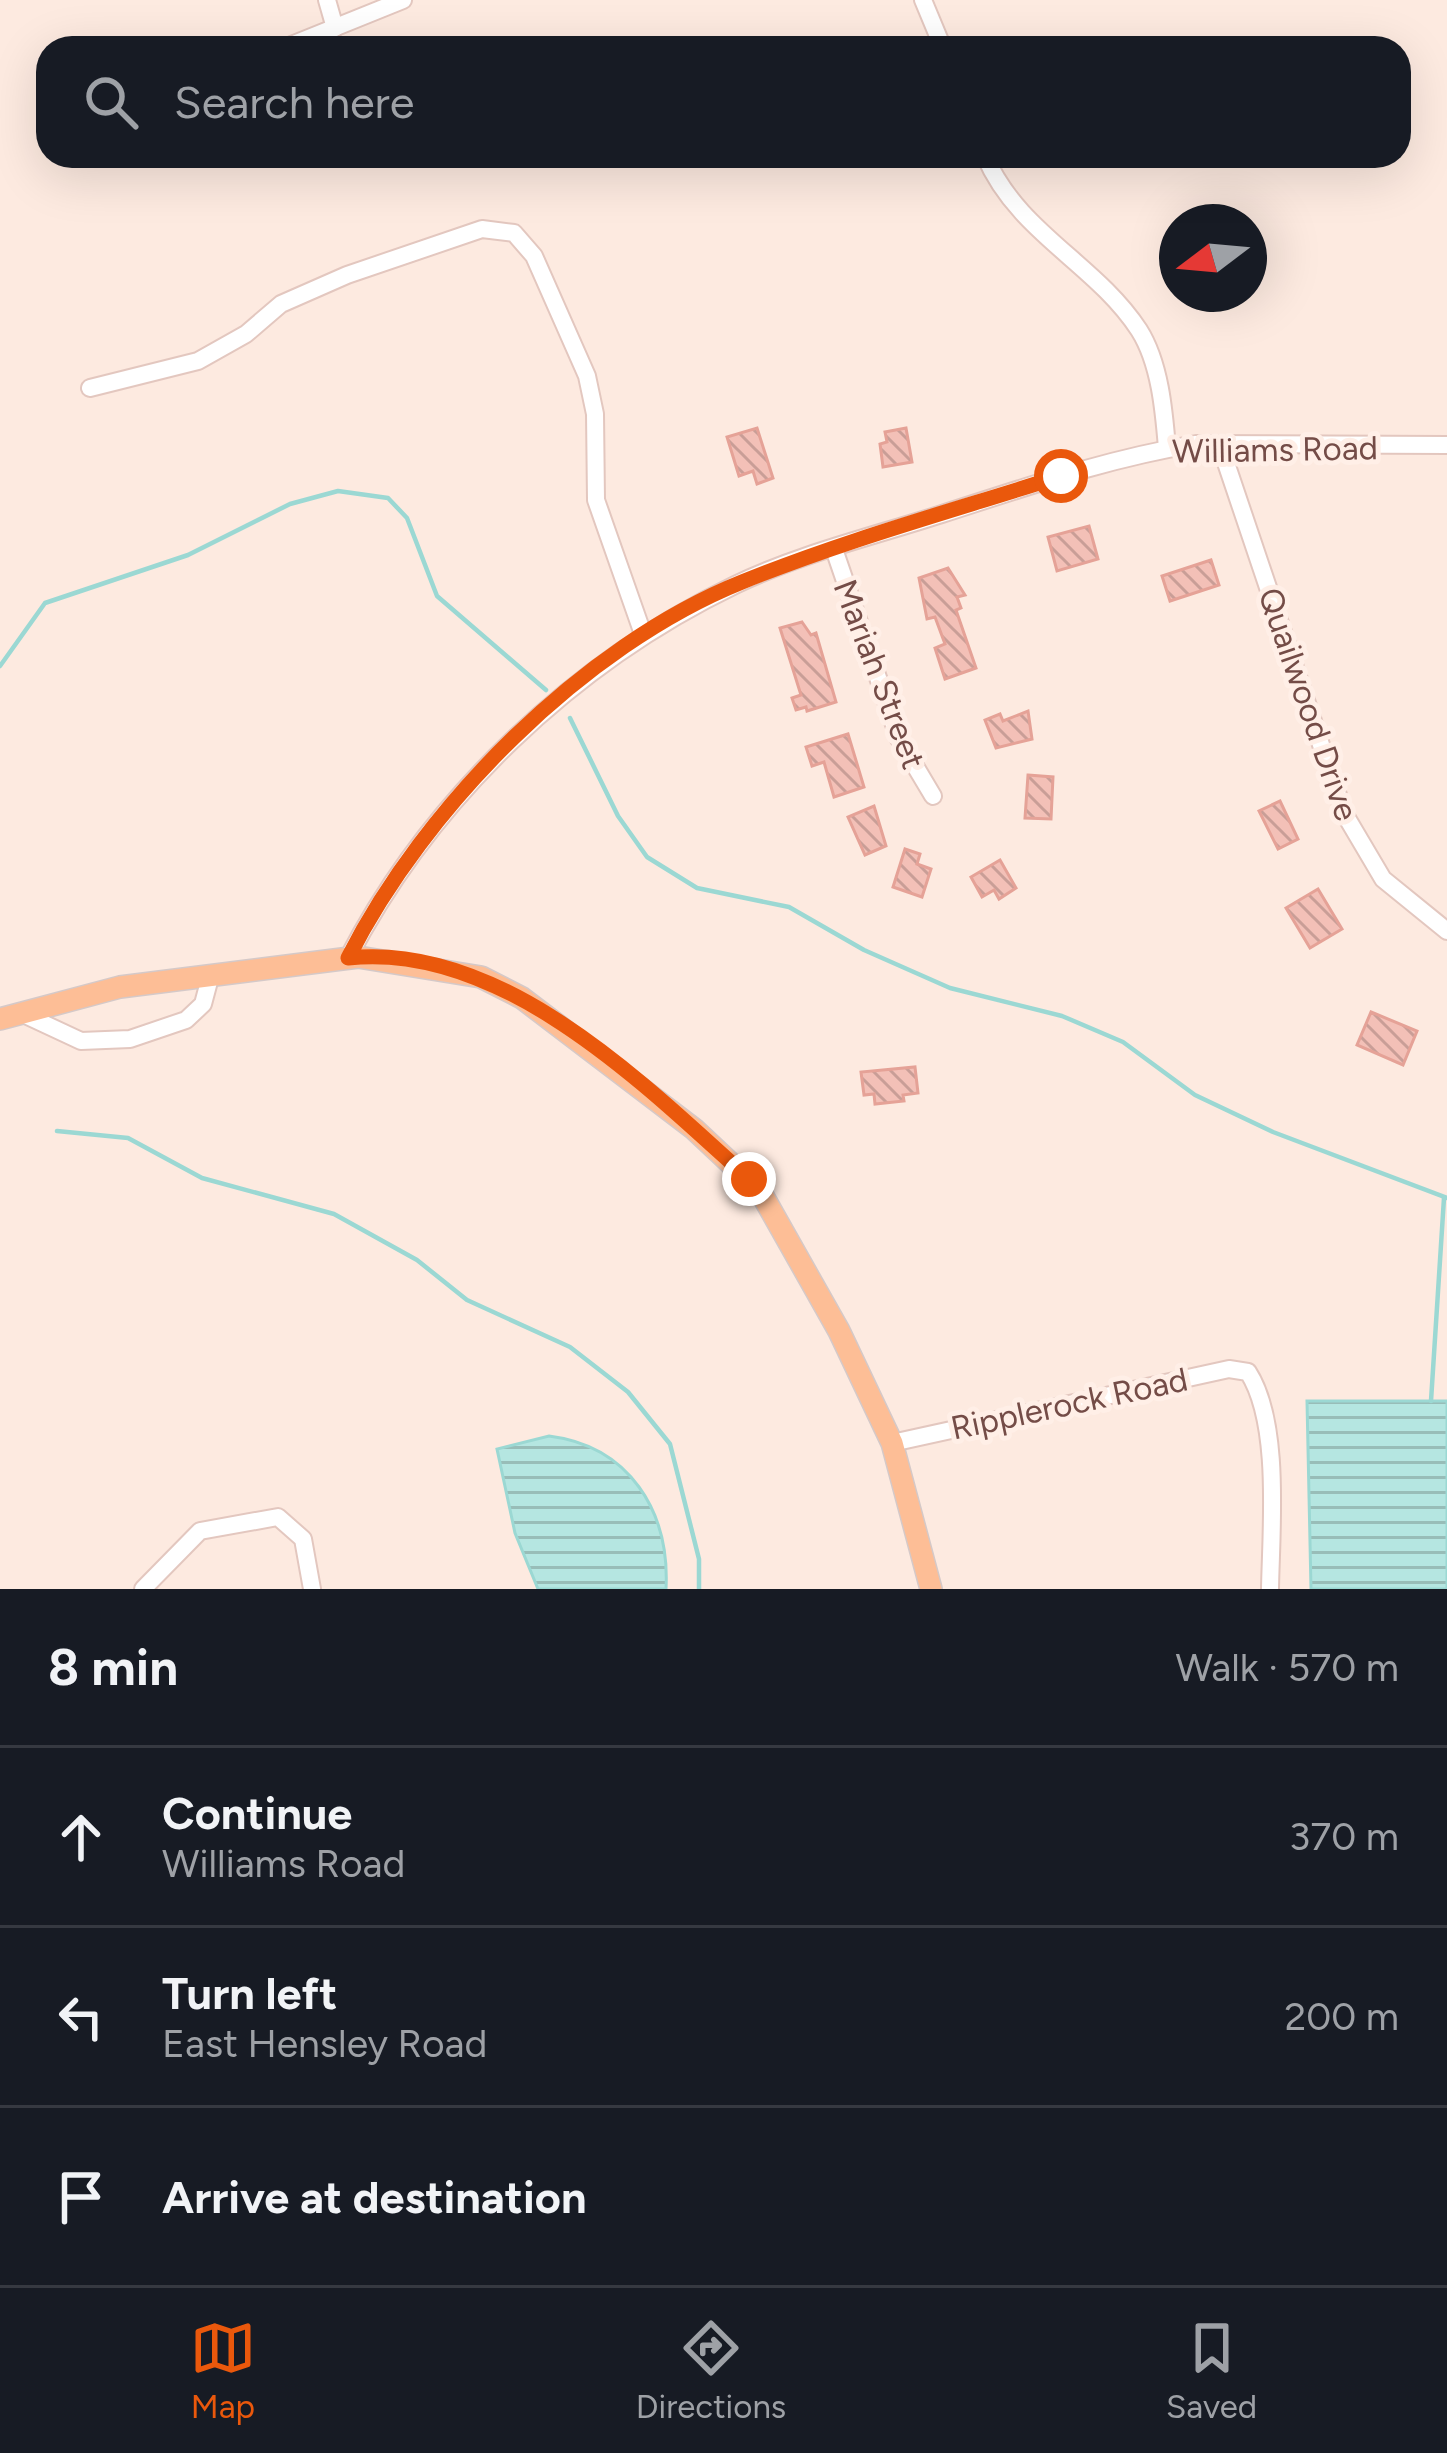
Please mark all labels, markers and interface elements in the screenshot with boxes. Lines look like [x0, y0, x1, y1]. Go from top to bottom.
search box [36, 36, 1411, 168]
icon: search [78, 69, 144, 135]
text: Search here [174, 75, 414, 129]
north arrow [1159, 204, 1267, 312]
street label: Williams Road [1172, 428, 1378, 471]
route start [1034, 449, 1088, 503]
street label: Mariah Street [826, 574, 933, 774]
street label: Quailwood Drive [1250, 583, 1367, 826]
route end [722, 1152, 776, 1206]
street label: Ripplerock Road [947, 1359, 1191, 1448]
text: 8 min [48, 1637, 178, 1698]
text: Walk · 570 m [1175, 1644, 1399, 1691]
text: Continue [162, 1786, 352, 1840]
icon: ahead [48, 1804, 114, 1870]
text: 370 m [1289, 1813, 1399, 1860]
text: Williams Road [162, 1840, 405, 1887]
text: Turn left [162, 1966, 337, 2020]
icon: left [48, 1984, 114, 2050]
text: 200 m [1284, 1993, 1399, 2040]
text: East Hensley Road [162, 2020, 487, 2067]
icon: arrive [48, 2164, 114, 2230]
text: Arrive at destination [162, 2170, 586, 2224]
tab: Map [190, 2315, 256, 2426]
tab: Directions [636, 2315, 786, 2426]
tab: Saved [1166, 2315, 1257, 2426]

